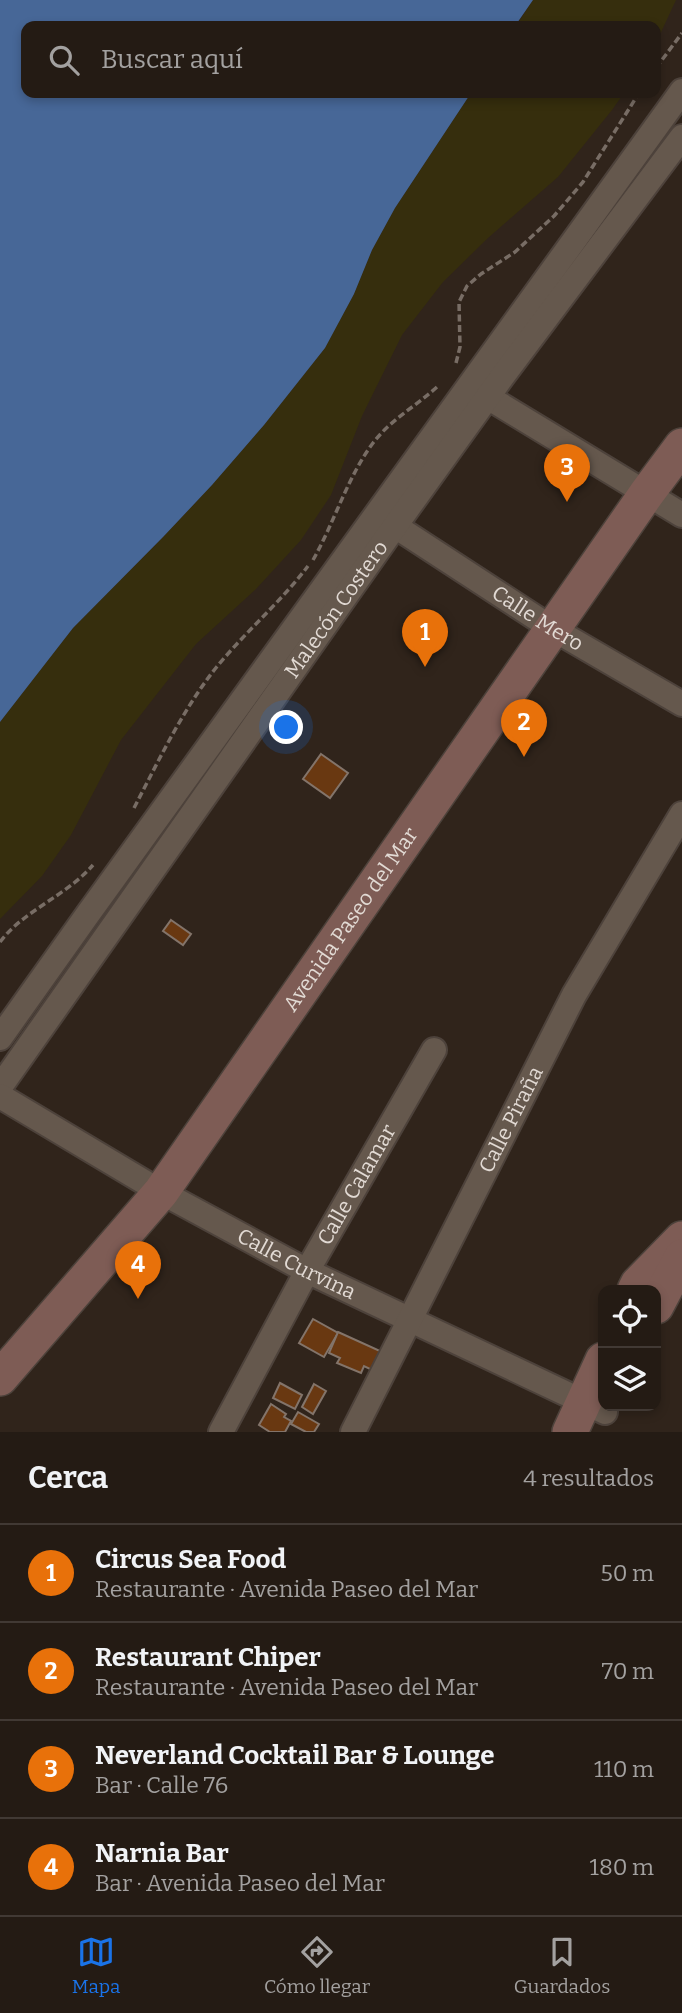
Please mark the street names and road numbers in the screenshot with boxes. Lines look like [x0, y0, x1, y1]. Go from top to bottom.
street label: Malecón Costero [279, 536, 394, 683]
street label: Calle Mero [487, 580, 588, 657]
street label: Avenida Paseo del Mar [278, 822, 423, 1016]
street label: Calle Piraña [473, 1062, 549, 1177]
street label: Calle Calamar [312, 1120, 402, 1250]
street label: Calle Curvina [233, 1223, 360, 1305]

